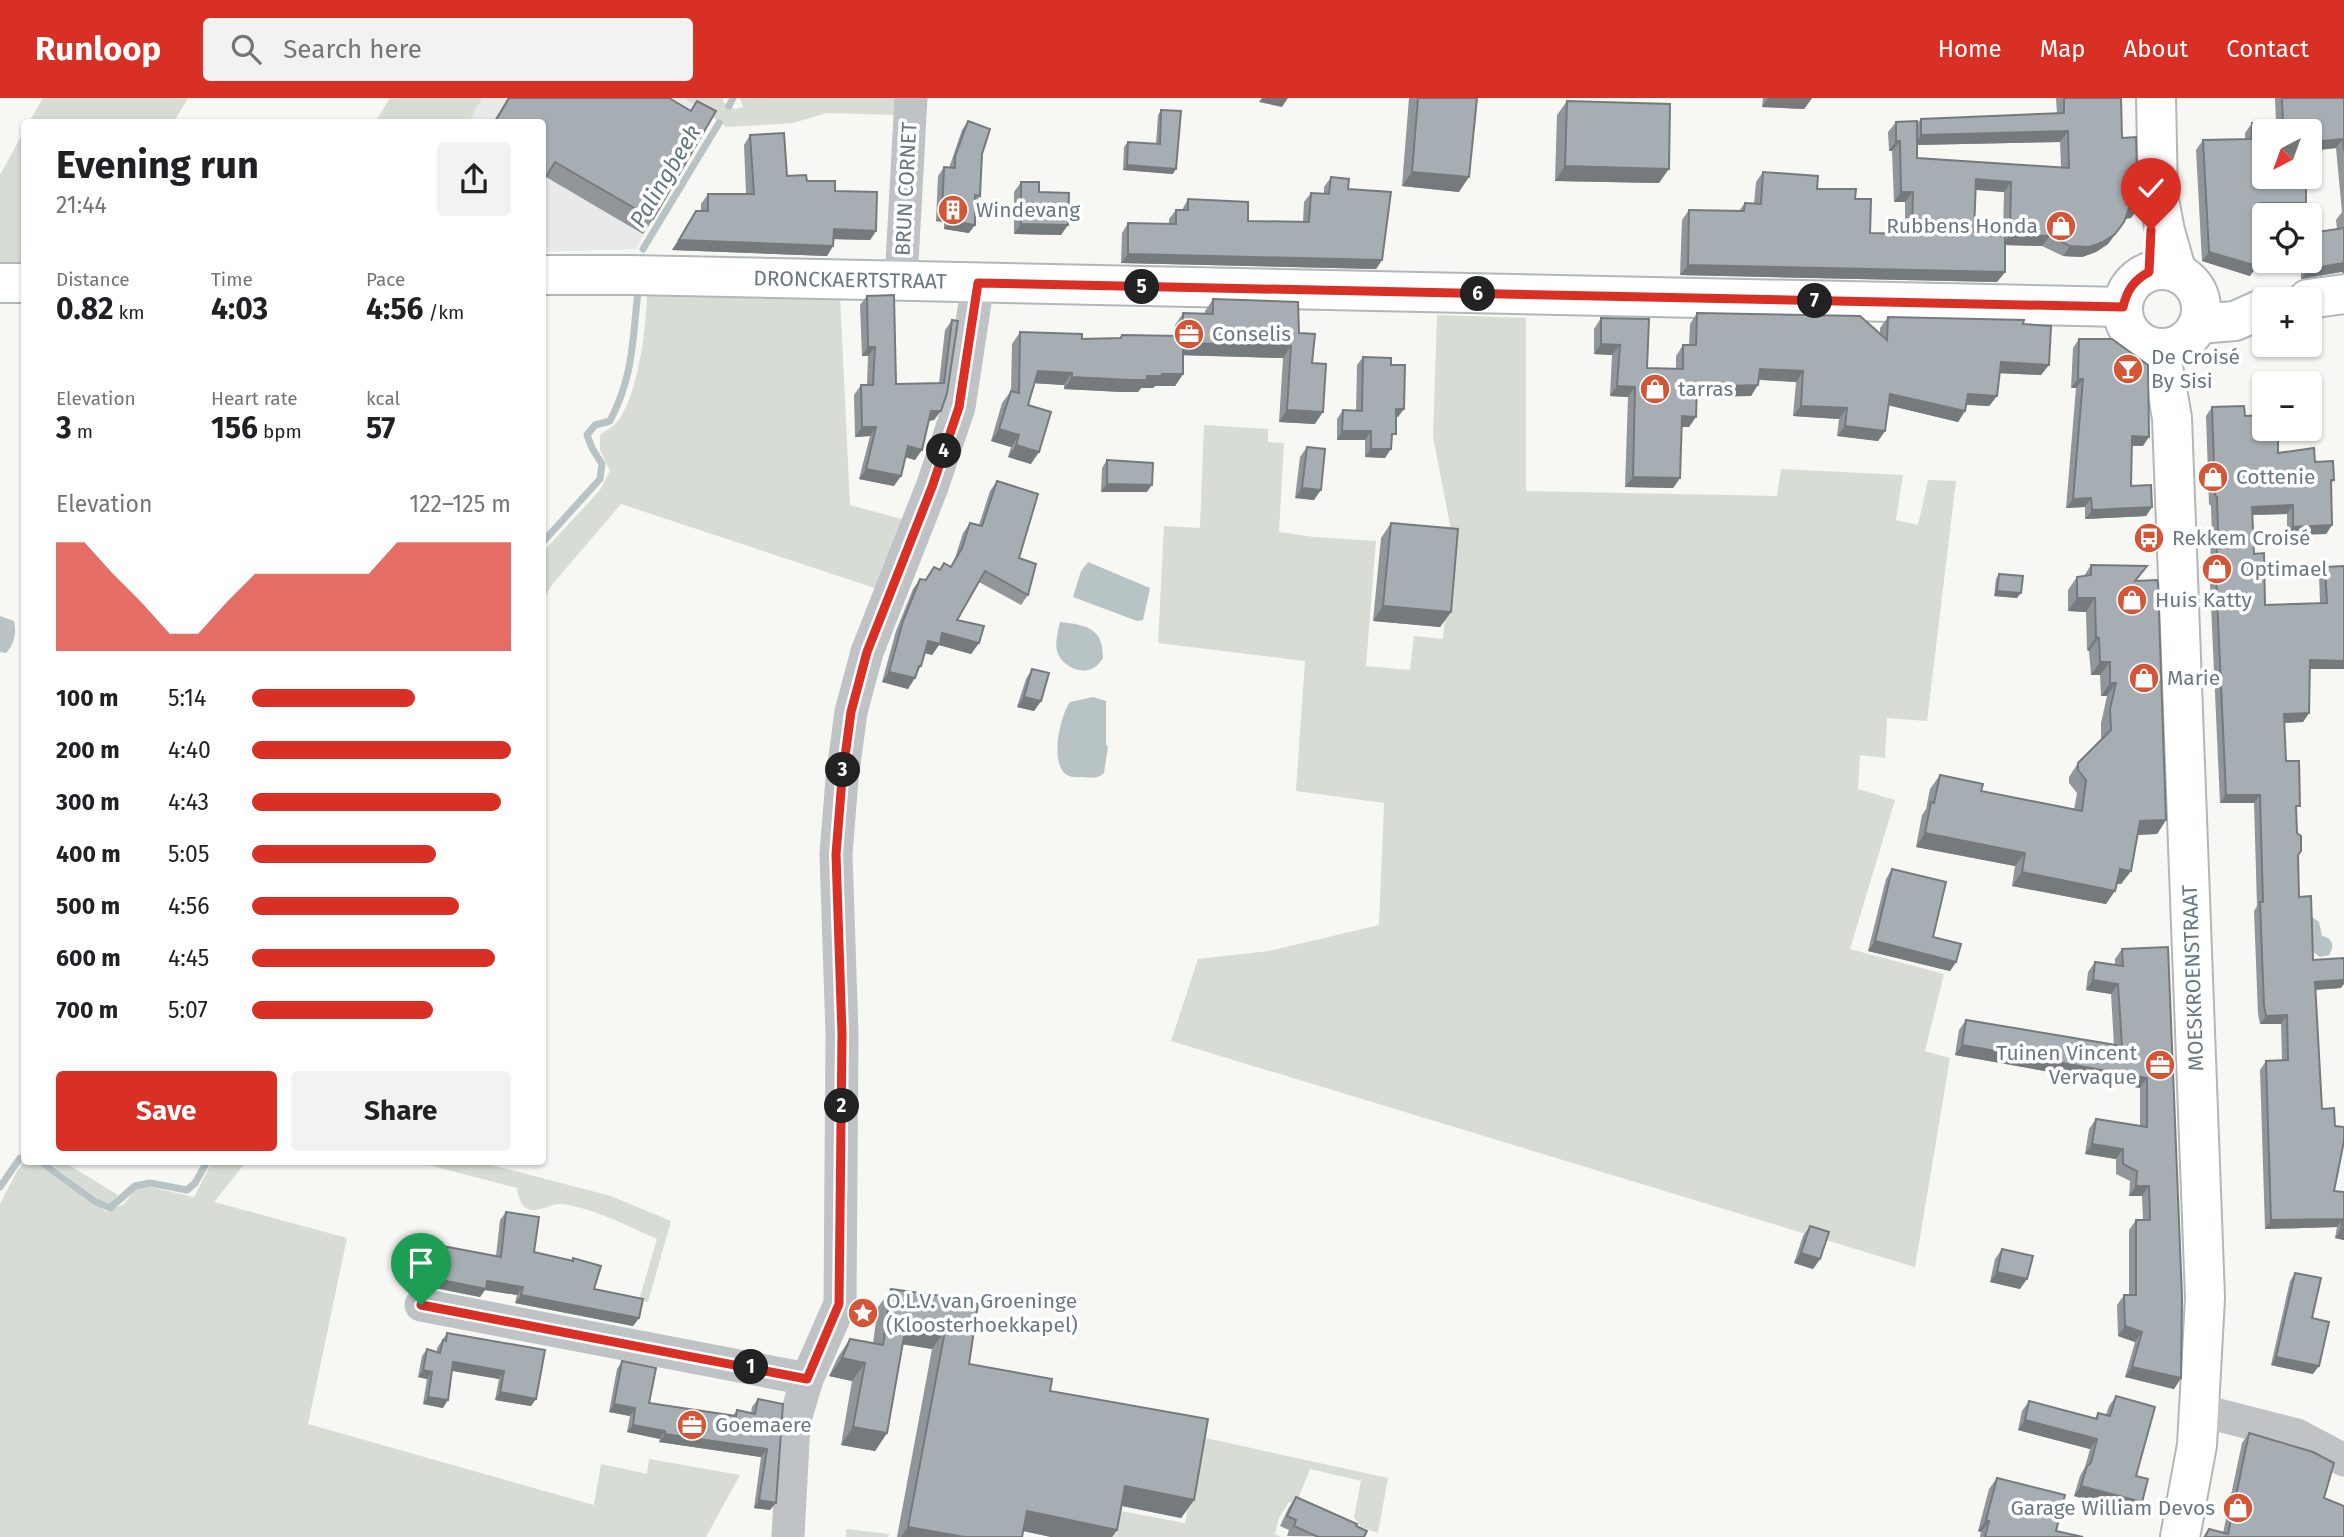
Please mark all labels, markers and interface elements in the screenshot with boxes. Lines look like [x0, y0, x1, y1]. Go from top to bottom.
search box [203, 18, 693, 81]
text: Runloop [35, 29, 161, 69]
icon: search [227, 30, 265, 68]
text: Search here [283, 34, 422, 65]
text: Home [1938, 35, 2002, 63]
text: Map [2040, 35, 2086, 63]
text: About [2124, 35, 2188, 63]
text: Contact [2226, 35, 2309, 63]
north arrow [2252, 119, 2322, 189]
map controls [2252, 119, 2322, 441]
water label: Palingbeek [623, 120, 707, 232]
street label: BRUN CORNET [890, 121, 922, 257]
text: Evening run [56, 142, 259, 188]
button: share [437, 142, 511, 216]
pin [2121, 158, 2181, 230]
icon: check [2132, 169, 2170, 207]
text: 21:44 [56, 191, 107, 219]
building icon: Windevang [936, 193, 970, 227]
place label: Windevang [976, 197, 1080, 223]
button: locate [2252, 203, 2322, 273]
shop icon: Rubbens Honda [2044, 209, 2078, 243]
place label: Rubbens Honda [1886, 213, 2038, 239]
street label: DRONCKAERTSTRAAT [753, 265, 947, 295]
text: Distance [56, 268, 130, 291]
text: Time [211, 268, 253, 291]
text: Pace [366, 268, 405, 291]
pin: 5 [1124, 270, 1160, 304]
text: 5 [1136, 275, 1147, 298]
pin: 6 [1460, 276, 1496, 312]
text: 6 [1472, 282, 1483, 305]
pin: 7 [1798, 284, 1832, 318]
button: + [2252, 287, 2322, 357]
text: 7 [1810, 289, 1819, 312]
text: 0.82 [56, 291, 113, 327]
text: 4:03 [211, 291, 268, 327]
text: 4:56 [366, 291, 423, 327]
text: km [113, 301, 144, 324]
text: /km [423, 301, 464, 324]
office icon: Conselis [1172, 317, 1206, 351]
place label: Conselis [1212, 321, 1291, 347]
place label: De Croisé By Sisi [2151, 344, 2240, 394]
bar icon: De Croisé By Sisi [2111, 352, 2145, 386]
button: − [2252, 371, 2322, 441]
shop icon: tarras [1638, 372, 1672, 406]
place label: tarras [1678, 376, 1734, 402]
text: Elevation [56, 387, 136, 410]
text: Heart rate [211, 387, 298, 410]
text: kcal [366, 387, 400, 410]
text: 3 [56, 410, 72, 446]
text: 156 [211, 410, 258, 446]
text: 57 [366, 410, 395, 446]
text: m [72, 420, 93, 443]
text: bpm [258, 420, 302, 443]
pin: 4 [926, 434, 962, 468]
text: 4 [938, 439, 949, 462]
shop icon: Cottenie [2196, 460, 2230, 494]
place label: Cottenie [2236, 464, 2316, 490]
text: Elevation [56, 490, 152, 518]
text: 122–125 m [409, 490, 511, 518]
bus stop icon: Rekkem Croisé [2132, 521, 2166, 555]
place label: Rekkem Croisé [2172, 525, 2311, 551]
shop icon: Optimael [2200, 552, 2234, 586]
place label: Optimael [2240, 556, 2328, 582]
shop icon: Huis Katty [2115, 583, 2149, 617]
place label: Huis Katty [2155, 587, 2252, 613]
shop icon: Marie [2127, 661, 2161, 695]
place label: Marie [2167, 665, 2220, 691]
text: 100 m [56, 684, 118, 712]
text: 5:14 [168, 684, 206, 712]
text: 200 m [56, 736, 120, 764]
text: 4:40 [168, 736, 211, 764]
pin: 3 [826, 752, 860, 788]
text: 3 [838, 758, 847, 781]
text: 300 m [56, 788, 120, 816]
text: 4:43 [168, 788, 209, 816]
text: 400 m [56, 840, 121, 868]
text: 5:05 [168, 840, 209, 868]
street label: MOESKROENSTRAAT [2177, 884, 2209, 1072]
text: 500 m [56, 892, 120, 920]
text: 4:56 [168, 892, 210, 920]
text: 600 m [56, 944, 121, 972]
text: 4:45 [168, 944, 209, 972]
text: 700 m [56, 996, 118, 1024]
text: 5:07 [168, 996, 208, 1024]
place label: Tuinen Vincent Vervaque [1996, 1040, 2137, 1090]
office icon: Tuinen Vincent Vervaque [2143, 1048, 2177, 1082]
button: Save [56, 1071, 277, 1151]
button: Share [291, 1071, 511, 1151]
pin: 2 [824, 1088, 860, 1124]
text: 2 [837, 1094, 846, 1117]
pin [391, 1233, 451, 1305]
icon: arrive [402, 1244, 440, 1282]
place label: O.L.V. van Groeninge (Kloosterhoekkapel) [886, 1288, 1078, 1338]
place icon: O.L.V. van Groeninge (Kloosterhoekkapel) [846, 1296, 880, 1330]
pin: 1 [734, 1350, 768, 1384]
text: 1 [746, 1355, 755, 1378]
office icon: Goemaere [675, 1408, 709, 1442]
place label: Goemaere [715, 1412, 812, 1438]
shop icon: Garage William Devos [2221, 1491, 2255, 1525]
place label: Garage William Devos [2010, 1495, 2215, 1521]

